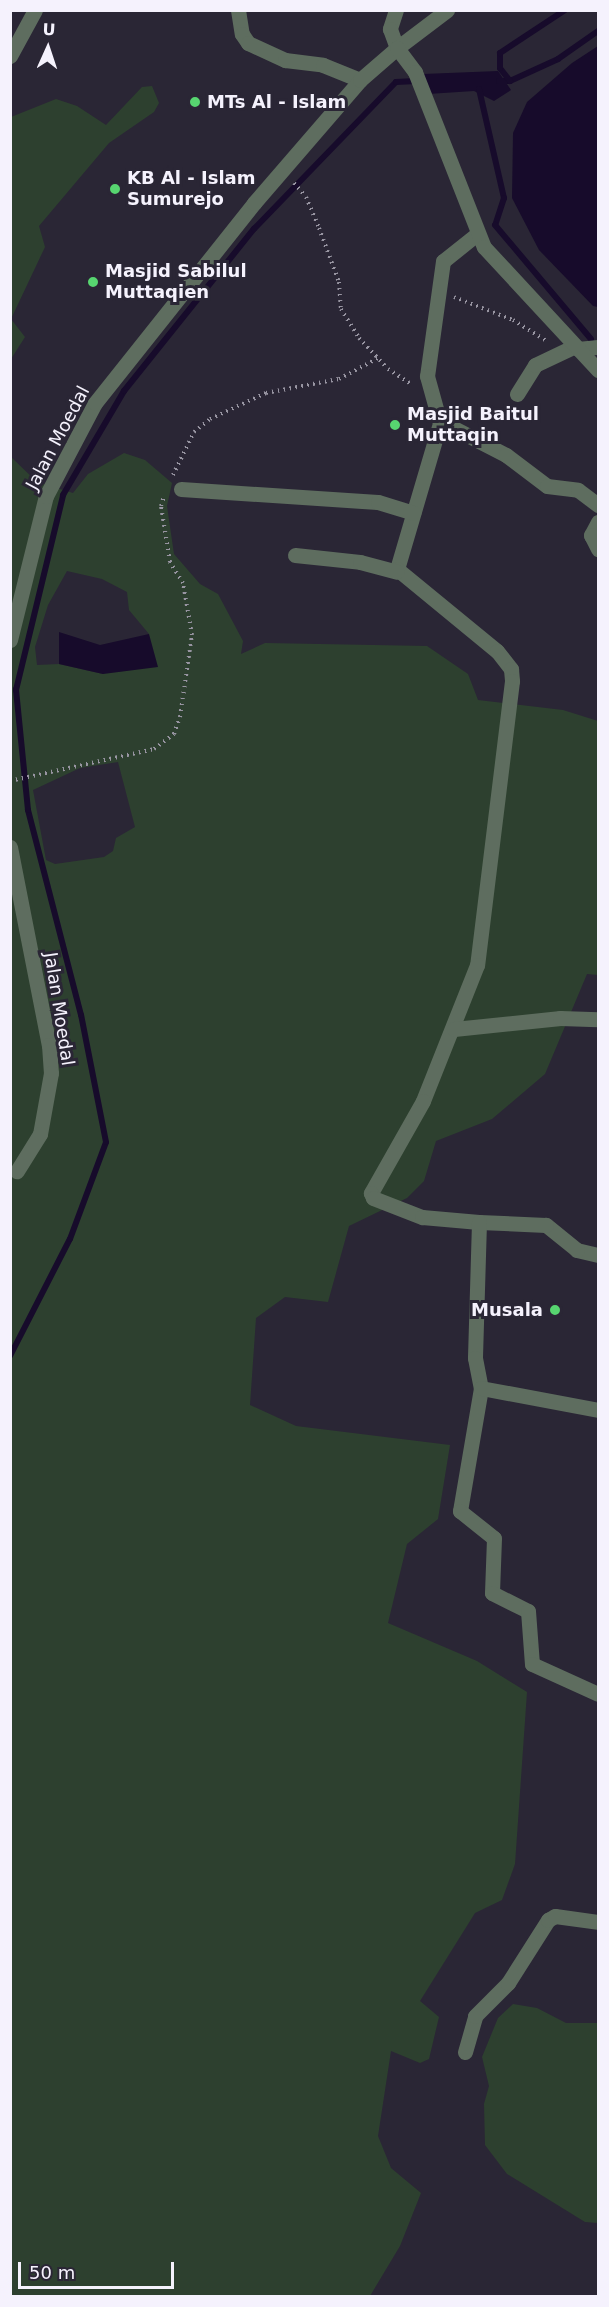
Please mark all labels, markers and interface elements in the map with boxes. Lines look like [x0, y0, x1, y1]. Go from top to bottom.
north arrow [18, 18, 78, 78]
text: U [42, 20, 56, 39]
place label: MTs Al - Islam [207, 91, 346, 113]
marker: MTs Al - Islam [188, 95, 202, 109]
place label: KB Al - Islam Sumurejo [127, 168, 256, 210]
marker: KB Al - Islam Sumurejo [108, 182, 122, 196]
place label: Masjid Sabilul Muttaqien [105, 261, 247, 304]
marker: Masjid Sabilul Muttaqien [86, 275, 100, 289]
street label: Jalan Moedal [22, 382, 94, 494]
place label: Masjid Baitul Muttaqin [407, 404, 539, 446]
marker: Masjid Baitul Muttaqin [388, 418, 402, 432]
street label: Jalan Moedal [39, 951, 79, 1067]
place label: Musala [471, 1299, 543, 1321]
marker: Musala [548, 1303, 562, 1317]
scale bar [21, 2250, 177, 2288]
text: 50 m [29, 2262, 75, 2283]

